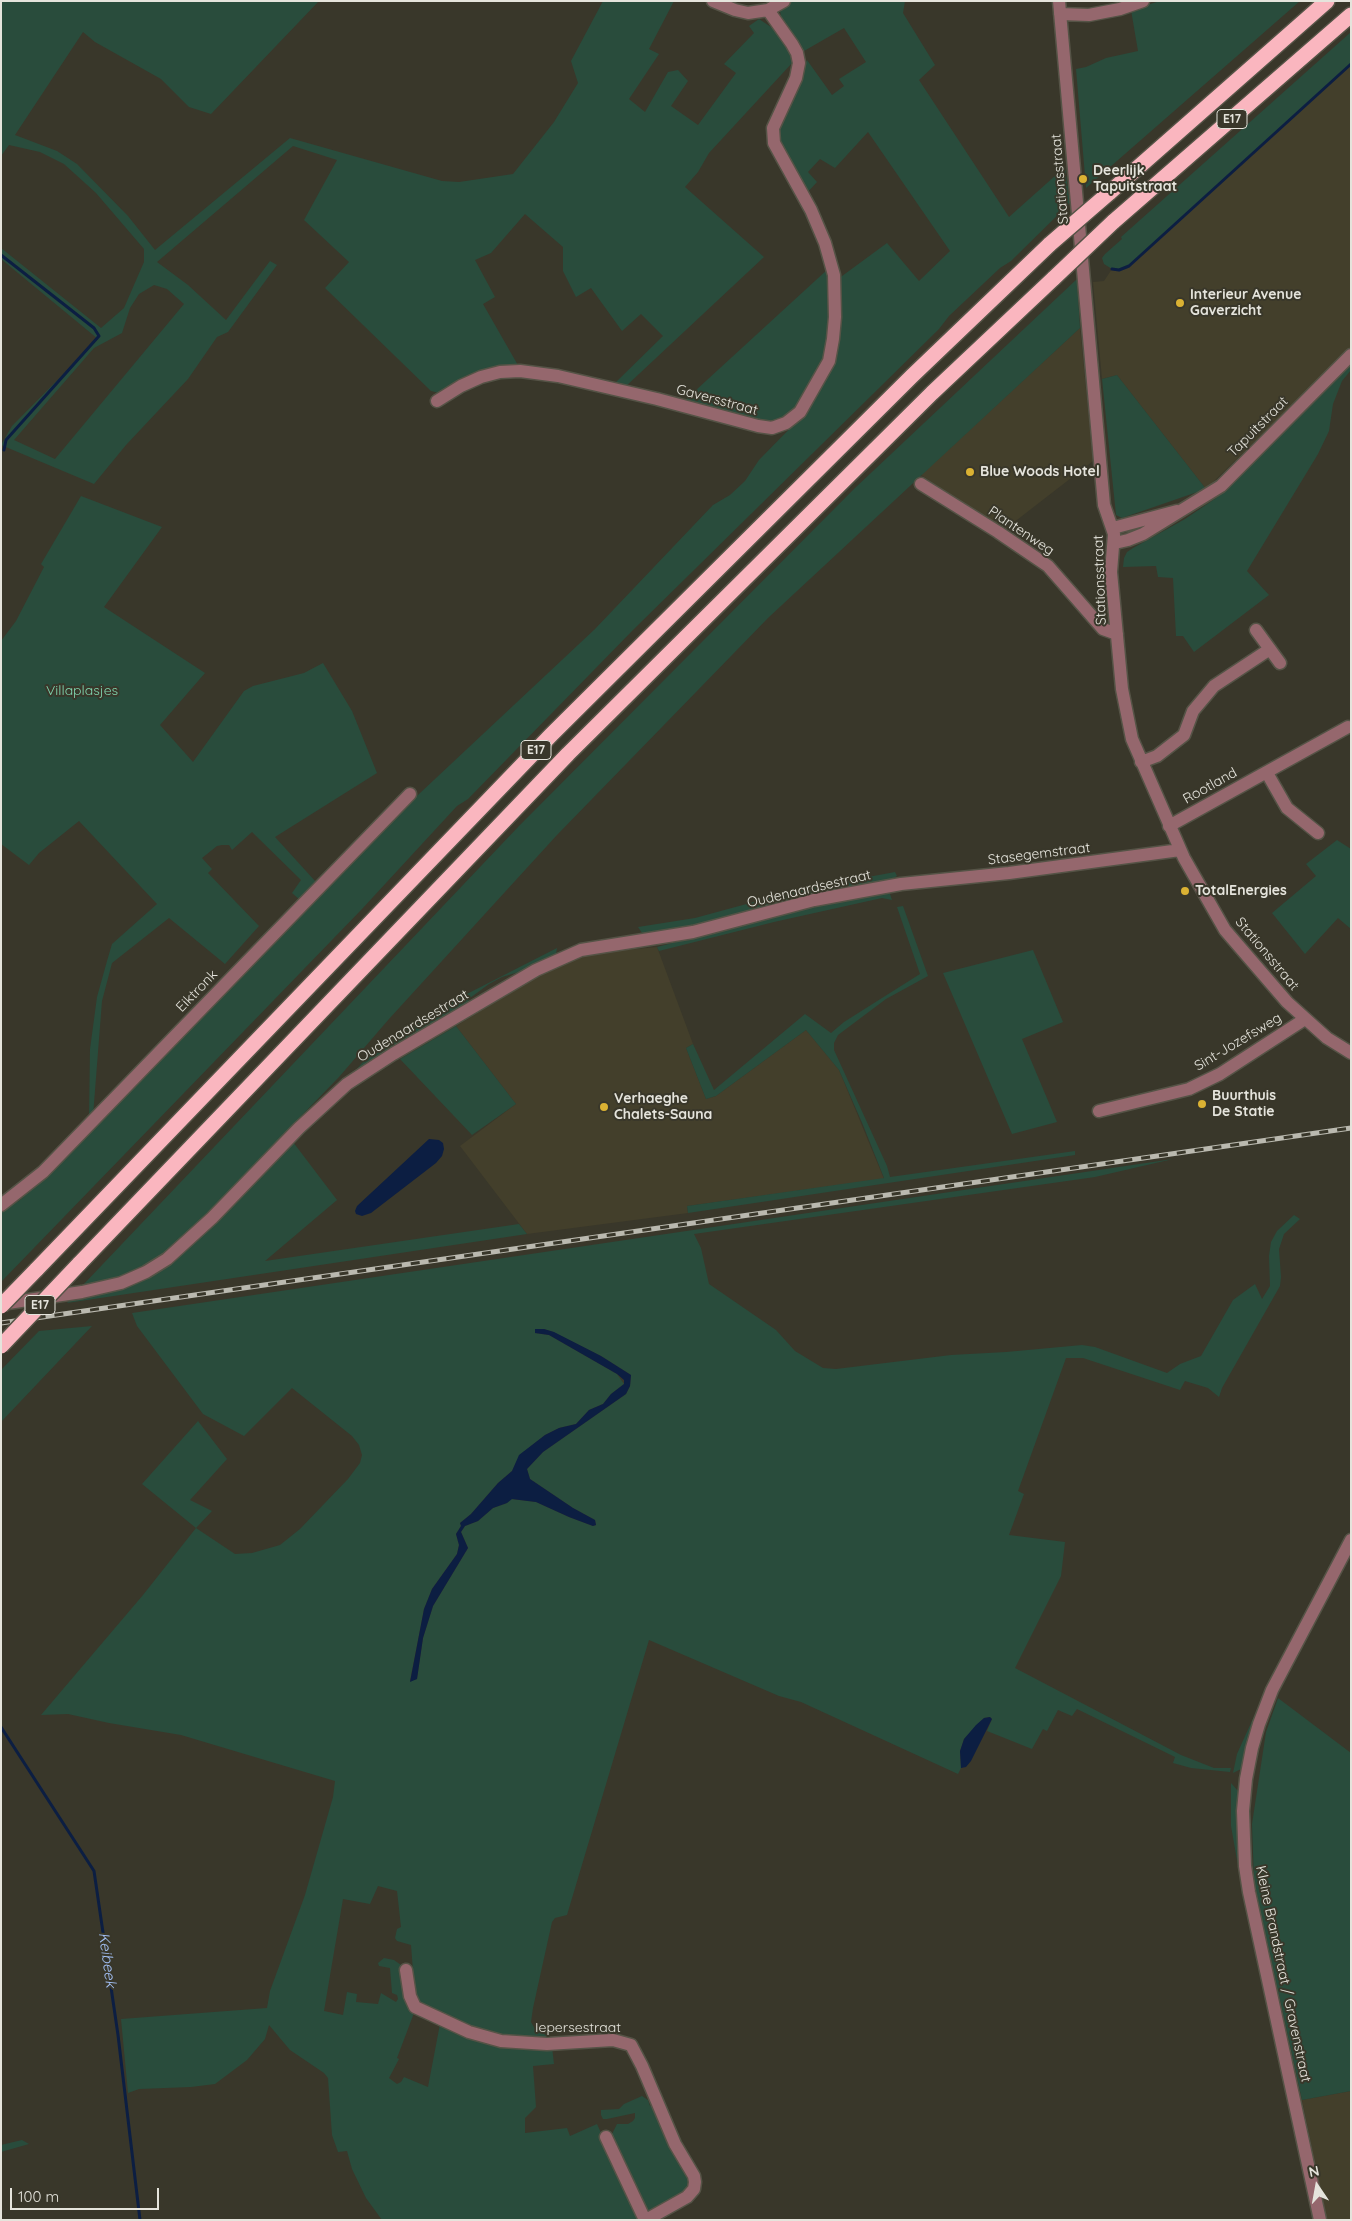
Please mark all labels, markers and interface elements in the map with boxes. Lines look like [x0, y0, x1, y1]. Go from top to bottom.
road number: E17 [1217, 110, 1247, 128]
street label: Stationsstraat [1048, 133, 1072, 225]
place label: Deerlijk Tapuitstraat [1093, 163, 1177, 196]
marker: Deerlijk Tapuitstraat [1077, 173, 1089, 185]
place label: Interieur Avenue Gaverzicht [1190, 287, 1301, 320]
marker: Interieur Avenue Gaverzicht [1174, 297, 1186, 309]
street label: Gaversstraat [674, 381, 760, 419]
street label: Tapuitstraat [1224, 393, 1292, 461]
place label: Blue Woods Hotel [980, 464, 1100, 480]
marker: Blue Woods Hotel [964, 466, 976, 478]
street label: Plantenweg [985, 503, 1057, 559]
street label: Stationsstraat [1090, 535, 1110, 625]
park label: Villaplasjes [46, 683, 118, 699]
road number: E17 [521, 740, 551, 760]
street label: Rootland [1180, 764, 1240, 808]
street label: Stasegemstraat [987, 839, 1091, 869]
street label: Oudenaardsestraat [745, 867, 873, 911]
place label: TotalEnergies [1195, 883, 1287, 899]
marker: TotalEnergies [1179, 885, 1191, 897]
street label: Stationsstraat [1232, 914, 1302, 994]
street label: Eiktronk [173, 966, 221, 1016]
street label: Oudenaardsestraat [354, 986, 472, 1066]
street label: Sint-Jozefsweg [1191, 1009, 1285, 1075]
place label: Buurthuis De Statie [1212, 1088, 1276, 1120]
place label: Verhaeghe Chalets-Sauna [614, 1091, 712, 1124]
marker: Buurthuis De Statie [1196, 1098, 1208, 1110]
marker: Verhaeghe Chalets-Sauna [598, 1101, 610, 1113]
road number: E17 [25, 1296, 55, 1314]
street label: Kleine Brandstraat / Gravenstraat [1252, 1864, 1314, 2084]
water label: Keibeek [94, 1931, 120, 1989]
street label: Iepersestraat [535, 2020, 621, 2036]
north arrow [1292, 2161, 1342, 2211]
text: N [1307, 2161, 1321, 2181]
scale bar [12, 2178, 161, 2210]
text: 100 m [18, 2187, 59, 2206]

